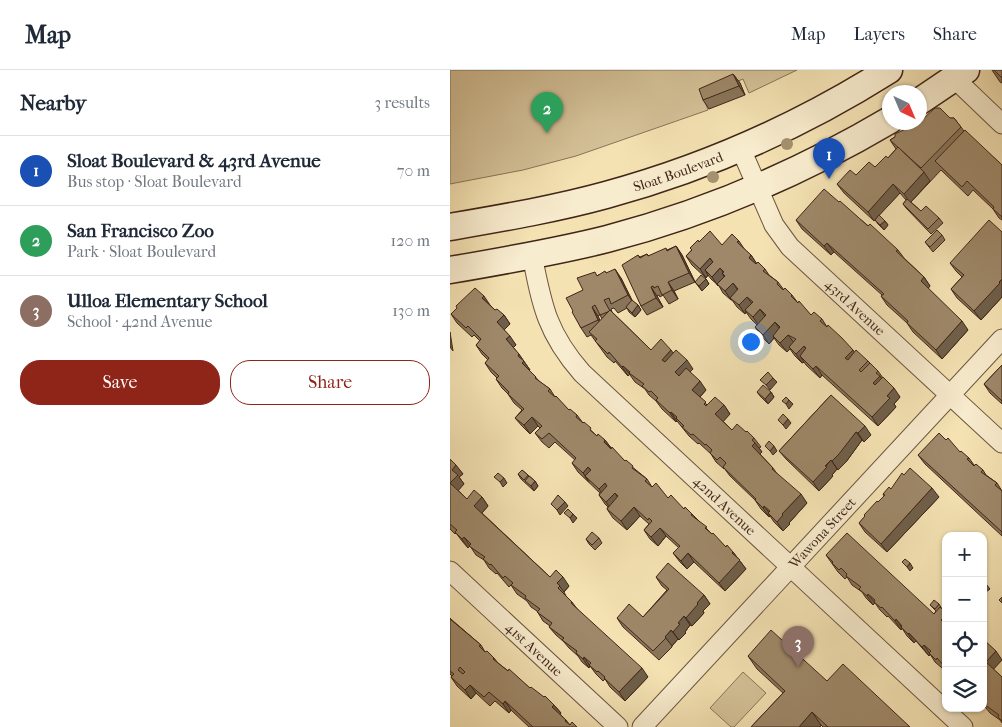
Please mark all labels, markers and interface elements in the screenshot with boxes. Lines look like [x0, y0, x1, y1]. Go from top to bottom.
text: Map [25, 21, 71, 49]
text: Map [791, 24, 825, 45]
text: Layers [853, 24, 905, 45]
text: Share [933, 24, 977, 45]
north arrow [882, 85, 927, 130]
text: Nearby [20, 91, 86, 115]
pin: 2 [531, 92, 563, 133]
text: 3 results [374, 93, 430, 112]
pin: 1 [813, 138, 845, 179]
street label: Sloat Boulevard [631, 148, 726, 195]
text: Sloat Boulevard & 43rd Avenue [67, 150, 321, 172]
text: 1 [33, 161, 39, 180]
text: 70 m [397, 161, 430, 180]
text: Bus stop · Sloat Boulevard [67, 172, 242, 191]
text: San Francisco Zoo [67, 220, 214, 242]
text: 2 [32, 231, 40, 250]
text: 120 m [391, 231, 430, 250]
text: Park · Sloat Boulevard [67, 242, 216, 261]
street label: 43rd Avenue [822, 275, 889, 339]
text: Ulloa Elementary School [67, 290, 268, 312]
text: 3 [33, 301, 39, 320]
text: 130 m [392, 301, 430, 320]
text: School · 42nd Avenue [67, 312, 212, 331]
your location [738, 329, 764, 355]
button: Save [20, 360, 220, 405]
button: Share [230, 360, 430, 405]
street label: 42nd Avenue [690, 472, 760, 539]
street label: Wawona Street [784, 494, 859, 573]
map controls [942, 532, 987, 712]
button: + [942, 532, 987, 577]
button: − [942, 577, 987, 622]
street label: 41st Avenue [502, 619, 566, 680]
button: locate [942, 622, 987, 667]
pin: 3 [782, 626, 814, 667]
button: layers [942, 667, 987, 712]

